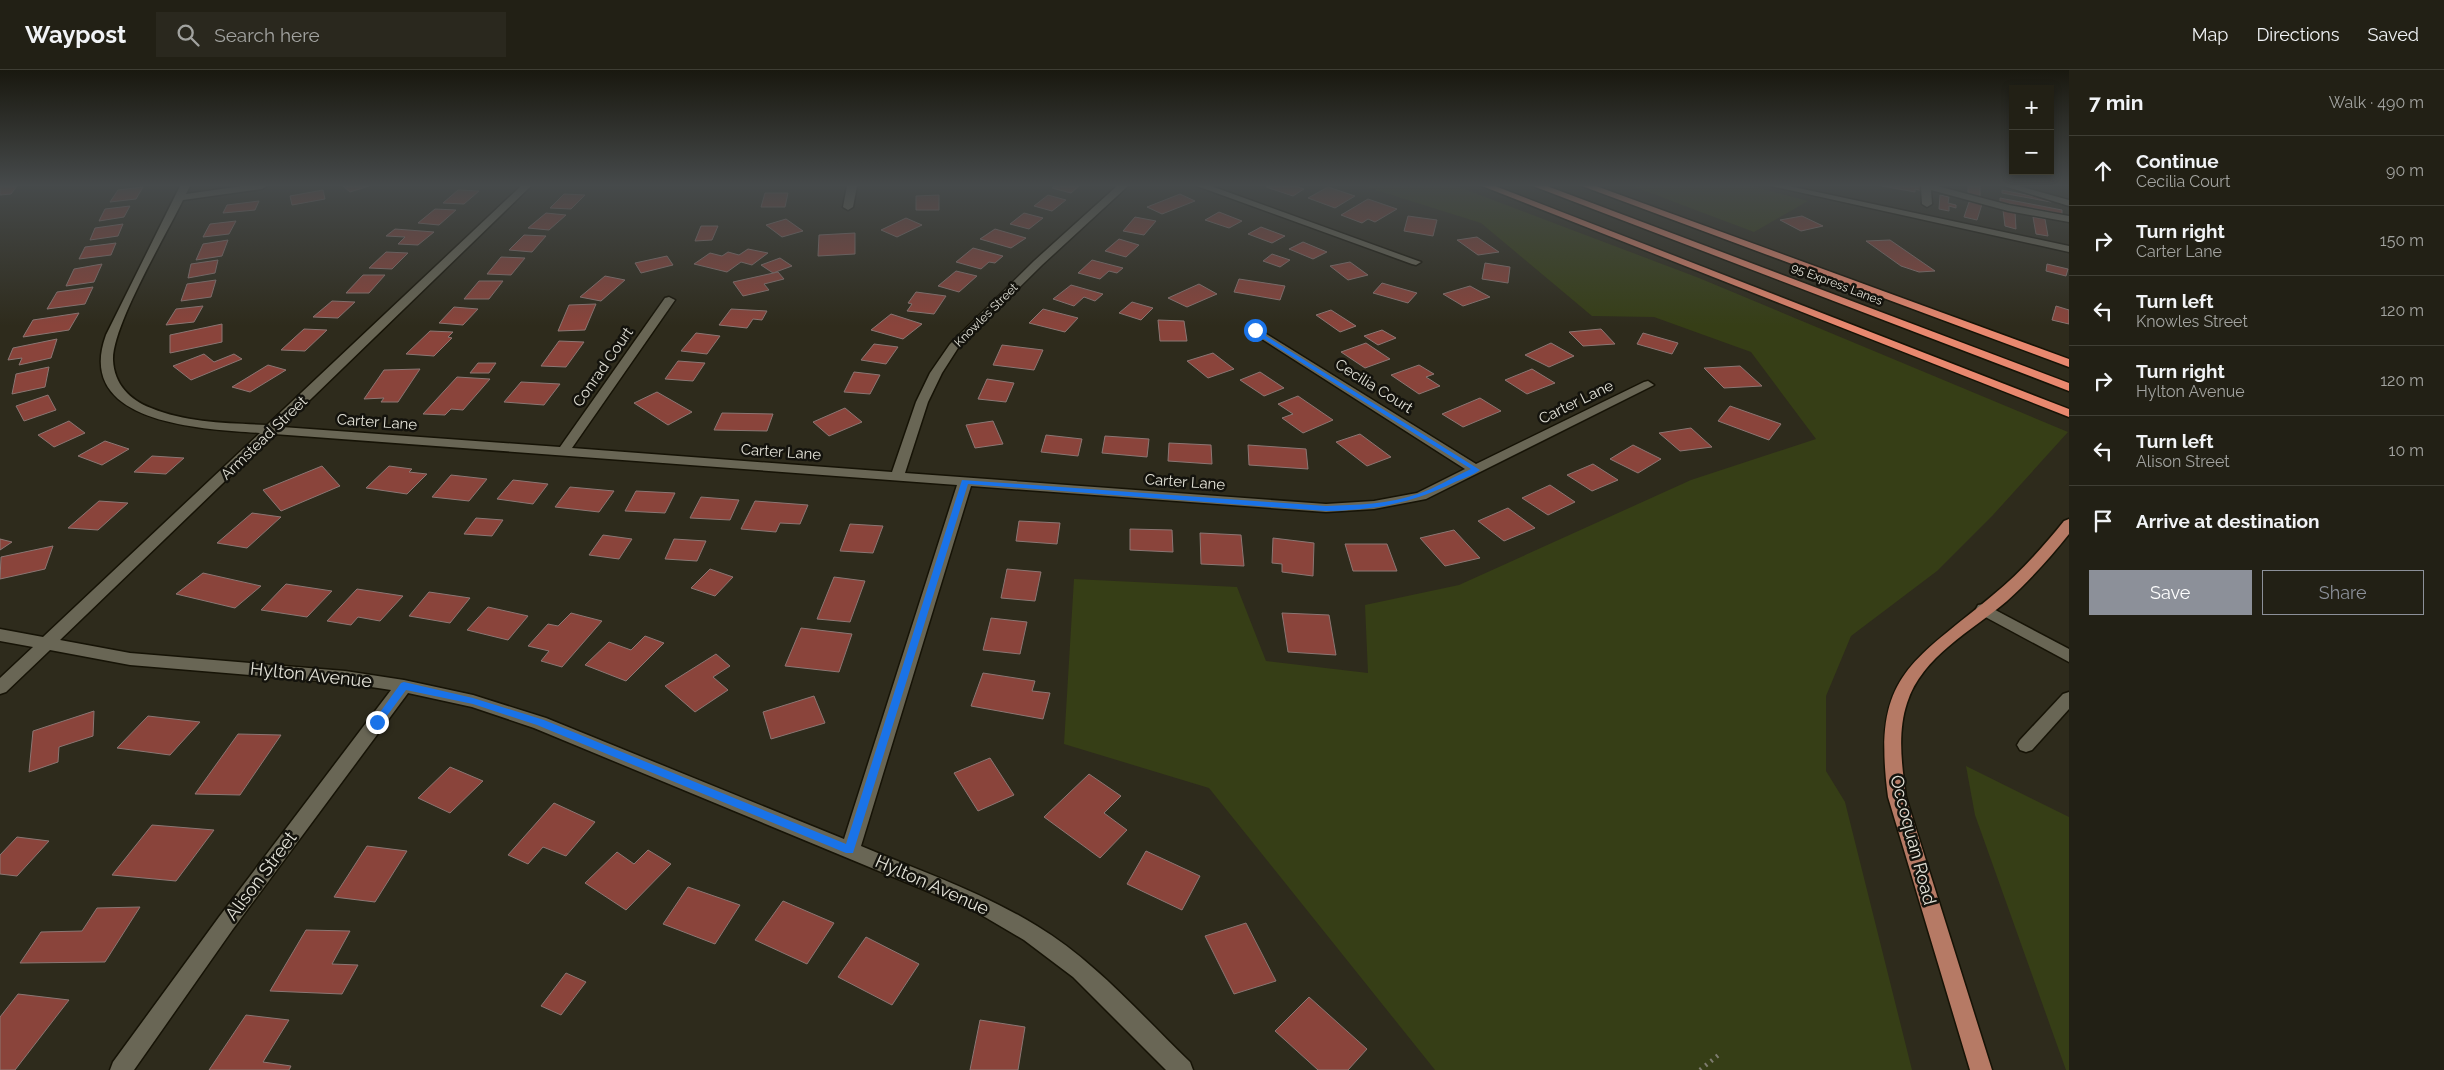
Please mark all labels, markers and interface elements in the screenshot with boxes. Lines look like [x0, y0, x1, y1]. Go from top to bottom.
search box [156, 12, 506, 57]
text: Waypost [25, 20, 126, 49]
icon: search [174, 21, 202, 49]
text: Search here [214, 24, 320, 46]
text: Map [2192, 24, 2228, 45]
text: Directions [2256, 24, 2340, 45]
text: Saved [2368, 24, 2419, 45]
map controls [2009, 85, 2054, 175]
button: + [2009, 85, 2054, 130]
text: 7 min [2089, 90, 2143, 115]
text: Walk · 490 m [2329, 93, 2424, 112]
button: − [2009, 130, 2054, 175]
text: Continue [2136, 150, 2219, 172]
icon: ahead [2089, 157, 2117, 185]
text: 90 m [2386, 161, 2424, 180]
text: Cecilia Court [2136, 172, 2230, 191]
text: Turn right [2136, 220, 2225, 242]
icon: right [2089, 227, 2117, 255]
text: 150 m [2380, 231, 2424, 250]
text: Carter Lane [2136, 242, 2222, 261]
street label: 95 Express Lanes [1789, 260, 1885, 308]
street label: Knowles Street [951, 280, 1021, 350]
text: Turn left [2136, 290, 2213, 312]
icon: left [2089, 297, 2117, 325]
text: 120 m [2380, 301, 2424, 320]
text: Knowles Street [2136, 312, 2248, 331]
route start [1244, 319, 1267, 342]
street label: Conrad Court [569, 324, 637, 410]
street label: Cecilia Court [1332, 355, 1416, 417]
text: Turn right [2136, 360, 2225, 382]
icon: right [2089, 367, 2117, 395]
text: 120 m [2380, 371, 2424, 390]
street label: Carter Lane [1536, 376, 1616, 428]
text: Hylton Avenue [2136, 382, 2245, 401]
street label: Armstead Street [217, 392, 311, 484]
street label: Carter Lane [336, 410, 418, 434]
text: Turn left [2136, 430, 2213, 452]
icon: left [2089, 437, 2117, 465]
street label: Carter Lane [740, 440, 822, 464]
text: 10 m [2389, 441, 2424, 460]
text: Alison Street [2136, 452, 2230, 471]
street label: Carter Lane [1144, 470, 1226, 494]
icon: arrive [2089, 507, 2117, 535]
text: Arrive at destination [2136, 510, 2320, 532]
button: Save [2089, 570, 2252, 615]
button: Share [2262, 570, 2424, 615]
street label: Hylton Avenue [249, 658, 373, 691]
route end [366, 711, 389, 734]
street label: Occoquan Road [1886, 773, 1941, 907]
street label: Alison Street [221, 827, 301, 924]
street label: Hylton Avenue [872, 850, 993, 919]

